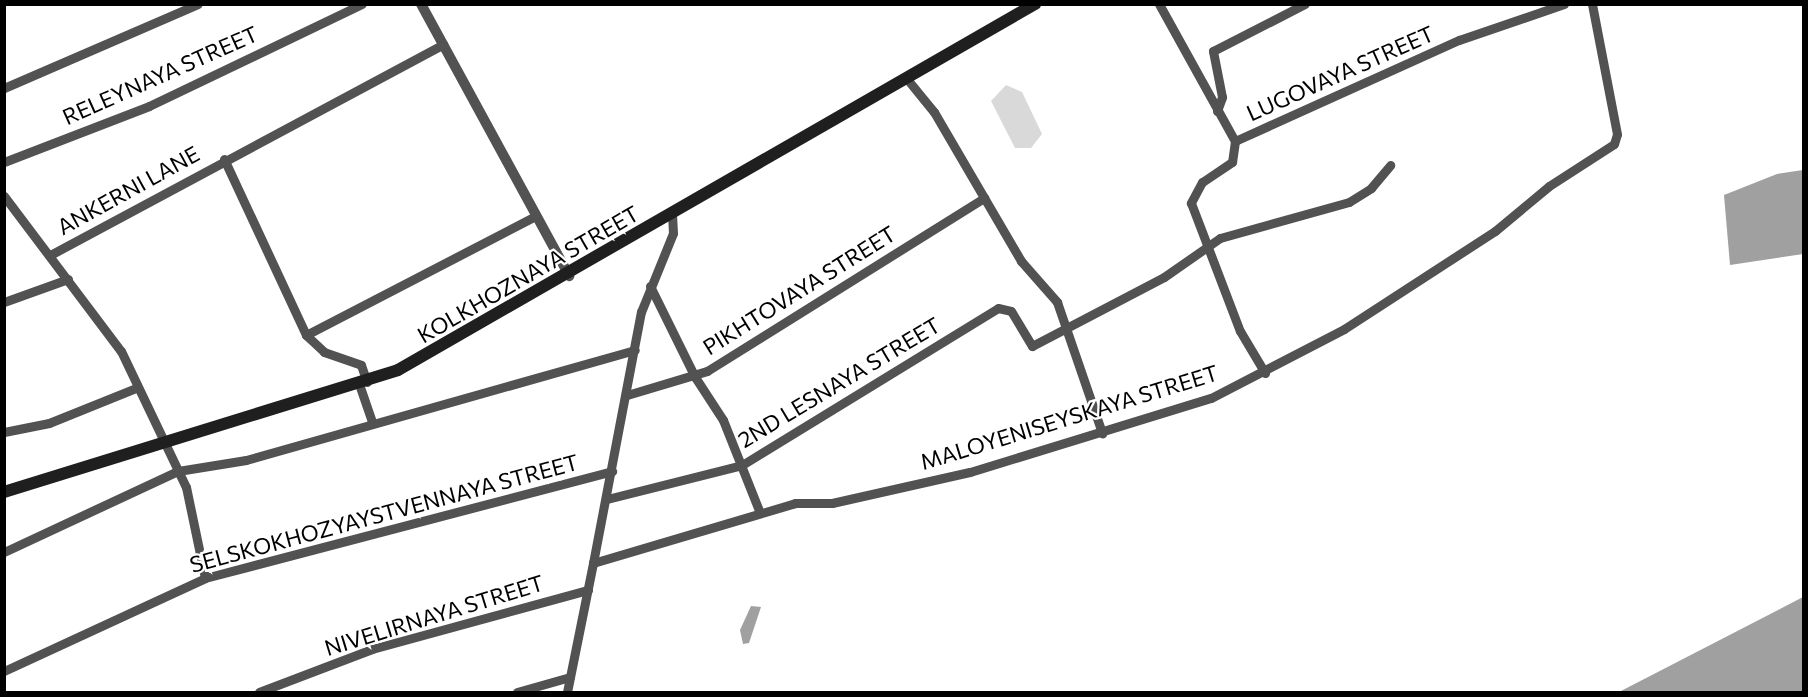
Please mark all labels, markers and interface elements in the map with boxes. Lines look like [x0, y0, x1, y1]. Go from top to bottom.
street label: RELEYNAYA STREET [58, 20, 262, 130]
street label: LUGOVAYA STREET [1242, 20, 1438, 126]
street label: ANKERNI LANE [52, 140, 204, 240]
street label: KOLKHOZNAYA STREET [412, 200, 644, 348]
street label: PIKHTOVAYA STREET [698, 220, 900, 360]
street label: 2ND LESNAYA STREET [733, 311, 945, 453]
street label: MALOYENISEYSKAYA STREET [917, 359, 1221, 475]
street label: SELSKOKHOZYAYSTVENNAYA STREET [187, 448, 581, 578]
street label: NIVELIRNAYA STREET [321, 569, 547, 661]

